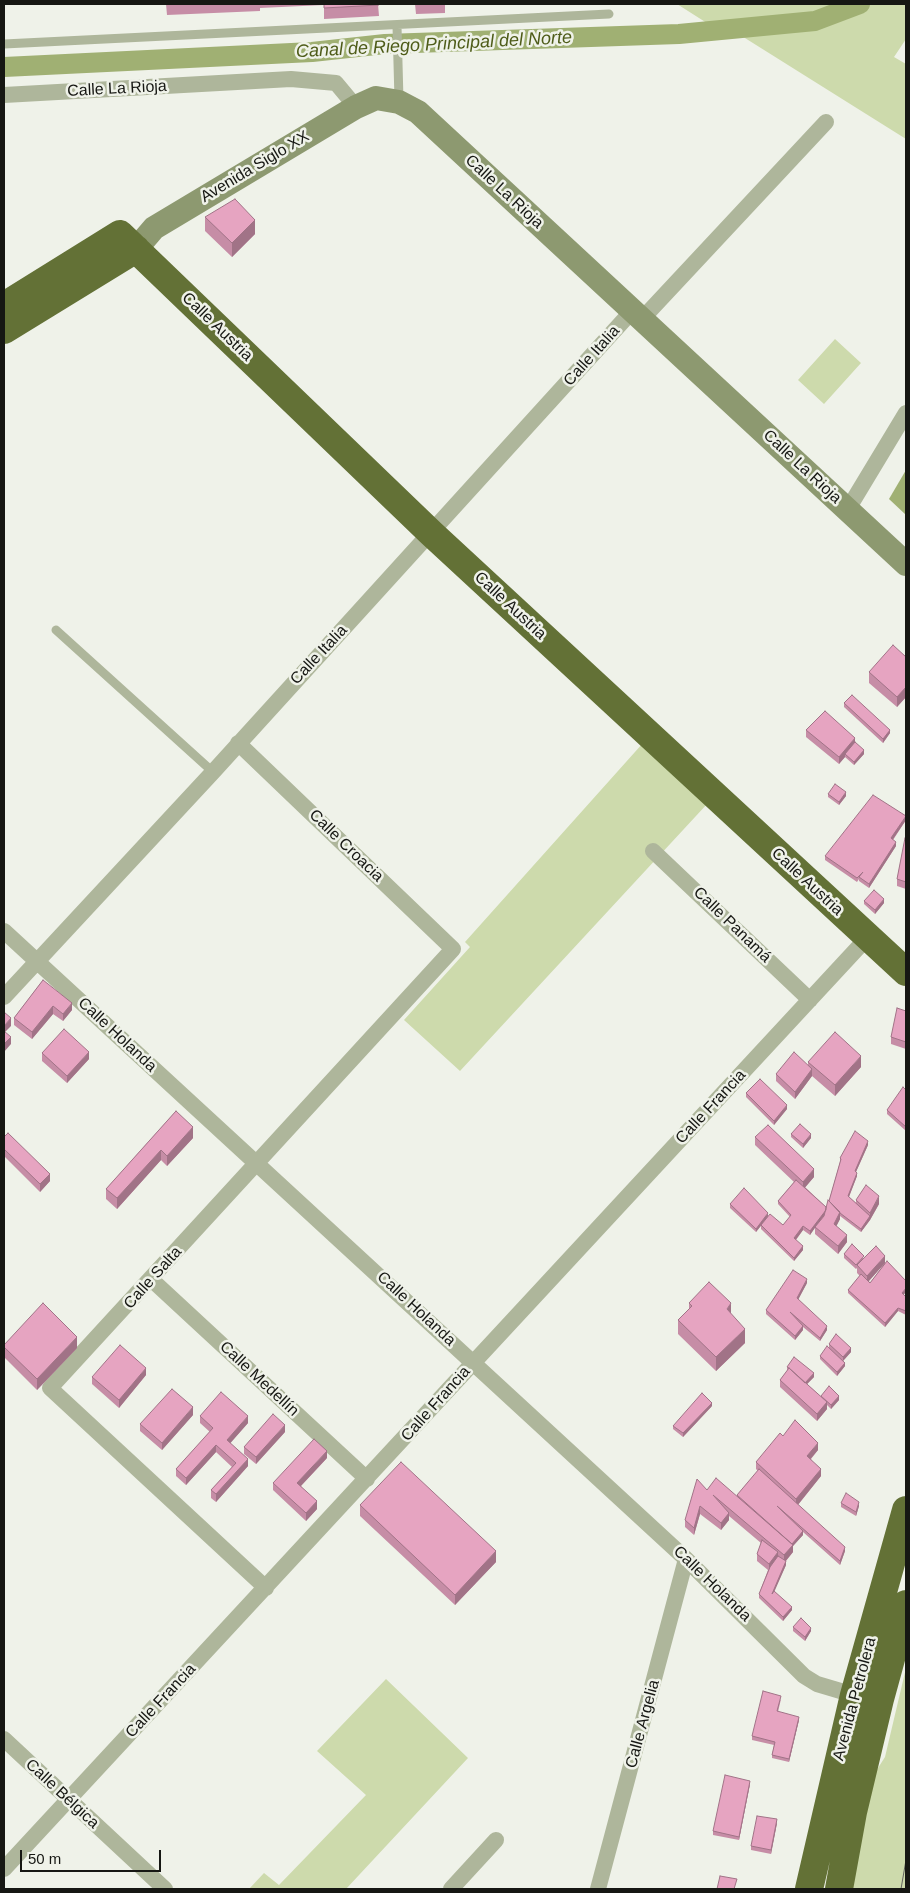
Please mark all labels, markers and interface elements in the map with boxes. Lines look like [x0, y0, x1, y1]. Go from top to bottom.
water label: Canal de Riego Principal del Norte [296, 27, 572, 63]
street label: Calle La Rioja [67, 77, 167, 101]
street label: Avenida Siglo XX [197, 127, 313, 207]
street label: Calle La Rioja [461, 151, 547, 233]
street label: Calle Austria [178, 289, 256, 365]
street label: Calle Italia [560, 322, 624, 390]
street label: Calle La Rioja [759, 426, 845, 508]
street label: Calle Austria [470, 568, 550, 644]
street label: Calle Italia [287, 621, 351, 689]
street label: Calle Croacia [305, 806, 387, 886]
street label: Calle Austria [767, 844, 847, 920]
street label: Calle Panamá [689, 883, 775, 967]
street label: Calle Holanda [74, 994, 160, 1076]
street label: Calle Francia [672, 1066, 750, 1148]
street label: Calle Salta [120, 1243, 186, 1313]
street label: Calle Holanda [373, 1268, 459, 1350]
street label: Calle Medellín [215, 1337, 303, 1421]
street label: Calle Francia [397, 1363, 475, 1445]
street label: Calle Holanda [669, 1542, 755, 1626]
street label: Avenida Petrolera [829, 1635, 881, 1763]
street label: Calle Francia [122, 1660, 200, 1742]
street label: Calle Argelia [622, 1678, 664, 1770]
street label: Calle Bélgica [21, 1755, 103, 1833]
scale bar [22, 1840, 164, 1872]
text: 50 m [28, 1850, 61, 1867]

